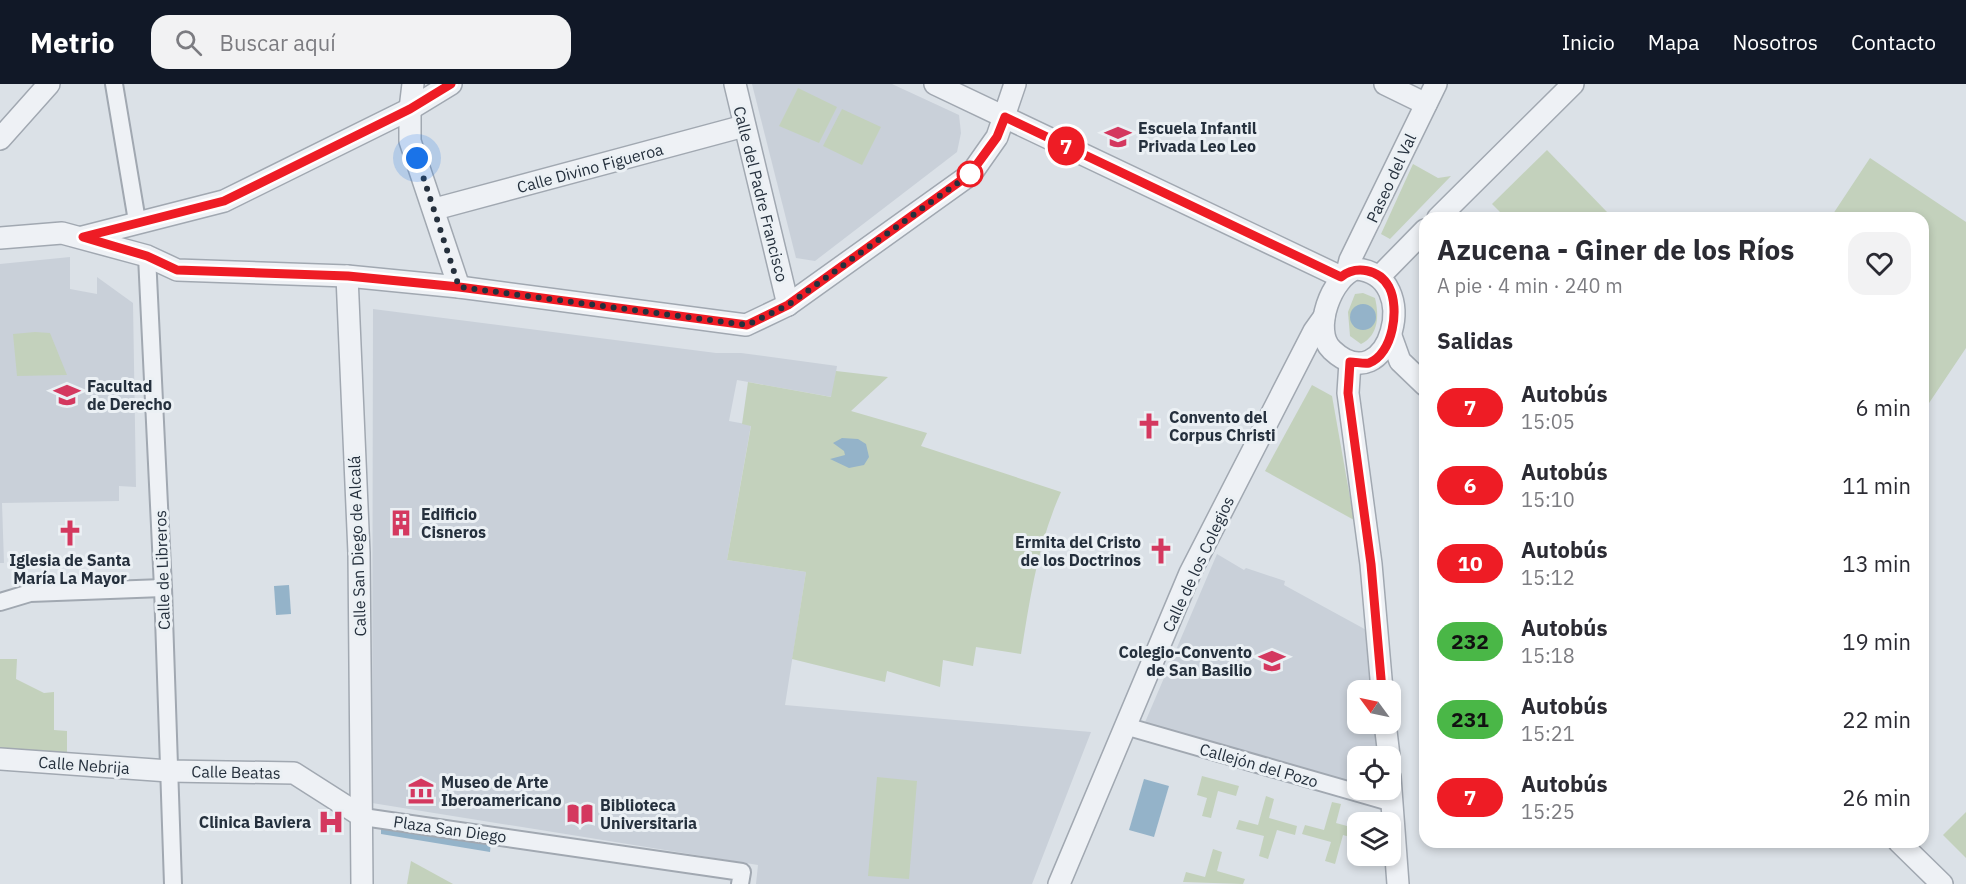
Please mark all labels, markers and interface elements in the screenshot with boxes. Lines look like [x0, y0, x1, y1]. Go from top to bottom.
search box [151, 15, 571, 69]
text: Metrio [30, 24, 115, 61]
icon: search [172, 26, 205, 59]
text: Buscar aquí [220, 28, 336, 57]
text: Inicio [1562, 28, 1615, 56]
text: Mapa [1648, 28, 1700, 56]
text: Nosotros [1733, 28, 1818, 56]
text: Contacto [1851, 28, 1936, 56]
street label: Calle del Padre Francisco [729, 104, 793, 284]
place label: Escuela Infantil Privada Leo Leo [1138, 118, 1257, 156]
school or university icon: Escuela Infantil Privada Leo Leo [1103, 122, 1133, 152]
line badge: 7 [1046, 126, 1086, 166]
street label: Paseo del Val [1362, 130, 1420, 226]
text: 7 [1060, 132, 1072, 160]
street label: Calle Divino Figueroa [515, 139, 666, 197]
your location [402, 143, 432, 173]
unlabelled marker [957, 161, 983, 187]
text: Azucena - Giner de los Ríos [1437, 231, 1794, 268]
button: heart [1848, 232, 1911, 295]
text: A pie · 4 min · 240 m [1437, 272, 1623, 299]
text: Salidas [1437, 326, 1513, 355]
place label: Facultad de Derecho [87, 376, 172, 414]
text: Autobús [1521, 379, 1608, 408]
school or university icon: Facultad de Derecho [52, 380, 82, 410]
text: 7 [1464, 393, 1476, 421]
text: 6 min [1855, 393, 1911, 422]
place label: Convento del Corpus Christi [1169, 407, 1276, 445]
text: 15:05 [1521, 408, 1575, 435]
church icon: Convento del Corpus Christi [1134, 411, 1164, 441]
street label: Calle San Diego de Alcalá [344, 455, 370, 637]
text: Autobús [1521, 457, 1608, 486]
text: 6 [1464, 471, 1476, 499]
text: 11 min [1842, 471, 1911, 500]
text: 15:10 [1521, 486, 1575, 513]
street label: Calle de los Colegios [1158, 493, 1238, 635]
place label: Edificio Cisneros [421, 504, 486, 542]
building icon: Edificio Cisneros [386, 508, 416, 538]
street label: Calle de Libreros [150, 510, 174, 630]
church icon: Iglesia de Santa María La Mayor [55, 518, 85, 548]
place label: Ermita del Cristo de los Doctrinos [1015, 532, 1141, 570]
text: Autobús [1521, 535, 1608, 564]
church icon: Ermita del Cristo de los Doctrinos [1146, 536, 1176, 566]
text: 10 [1457, 549, 1483, 577]
text: 13 min [1842, 549, 1911, 578]
place label: Iglesia de Santa María La Mayor [9, 550, 131, 588]
text: 15:12 [1521, 564, 1575, 591]
text: Autobús [1521, 613, 1608, 642]
text: 232 [1451, 627, 1489, 655]
text: 19 min [1842, 627, 1911, 656]
place label: Colegio-Convento de San Basilio [1118, 642, 1252, 680]
text: 15:18 [1521, 642, 1575, 669]
school or university icon: Colegio-Convento de San Basilio [1257, 646, 1287, 676]
north arrow [1347, 680, 1401, 734]
map controls [1347, 680, 1401, 866]
text: Autobús [1521, 691, 1608, 720]
text: 231 [1451, 705, 1489, 733]
text: 22 min [1842, 705, 1911, 734]
text: 15:21 [1521, 720, 1575, 747]
street label: Callejón del Pozo [1197, 739, 1321, 791]
button: locate [1347, 746, 1401, 800]
street label: Calle Nebrija [38, 752, 131, 778]
street label: Calle Beatas [191, 761, 281, 783]
text: Autobús [1521, 769, 1608, 798]
place label: Museo de Arte Iberoamericano [441, 772, 561, 810]
museum icon: Museo de Arte Iberoamericano [406, 776, 436, 806]
text: 7 [1464, 783, 1476, 811]
text: 26 min [1842, 783, 1911, 812]
place label: Biblioteca Universitaria [600, 795, 697, 833]
text: 15:25 [1521, 798, 1575, 825]
library icon: Biblioteca Universitaria [565, 799, 595, 829]
hospital icon: Clinica Baviera [316, 807, 346, 837]
street label: Plaza San Diego [392, 811, 508, 847]
place label: Clinica Baviera [199, 812, 311, 832]
button: layers [1347, 812, 1401, 866]

